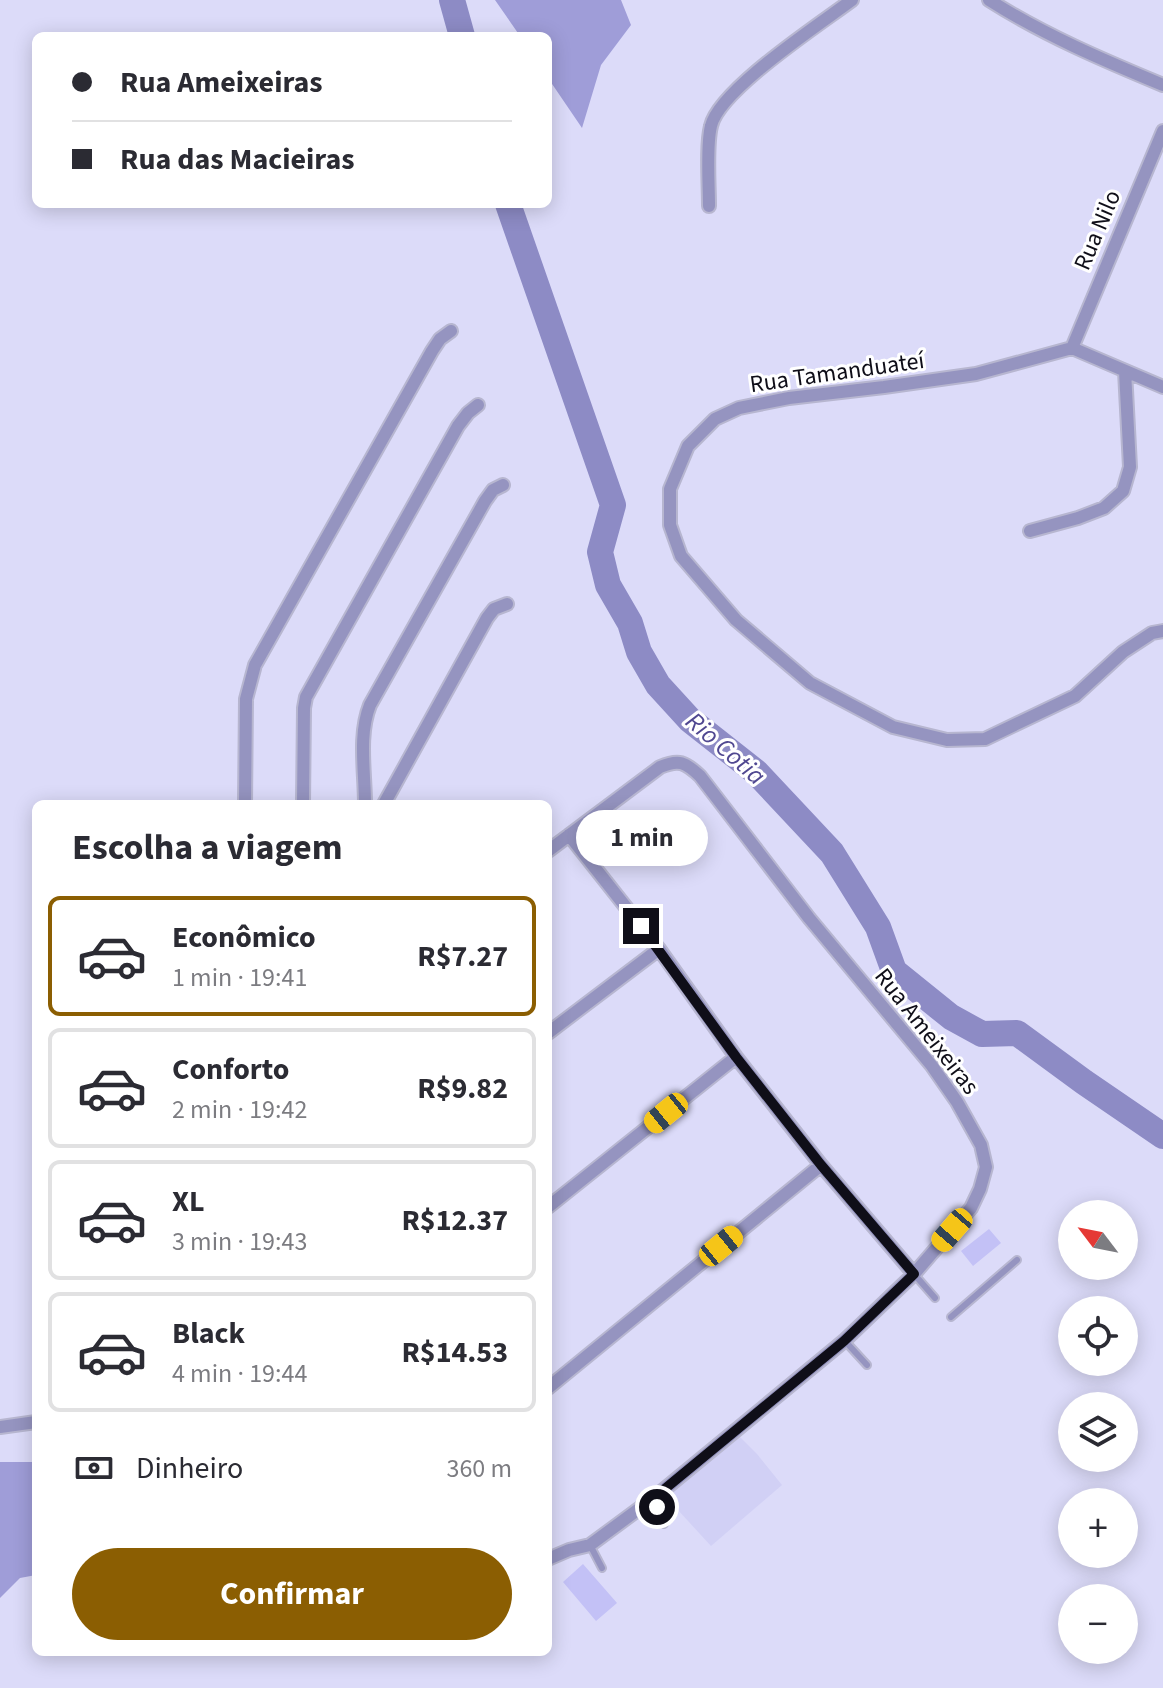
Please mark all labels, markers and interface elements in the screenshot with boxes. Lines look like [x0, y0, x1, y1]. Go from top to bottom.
text: Rua Ameixeiras [120, 61, 323, 104]
text: Rua das Macieiras [120, 138, 355, 181]
street label: Rua Nilo [1065, 185, 1130, 276]
street label: Rua Tamanduateí [748, 343, 928, 402]
water label: Rio Cotia [678, 703, 774, 794]
callout: 1 min [575, 810, 707, 866]
text: 1 min [610, 819, 674, 856]
text: Escolha a viagem [72, 822, 343, 873]
route end [623, 908, 659, 944]
text: Econômico [172, 916, 316, 959]
icon: car [76, 920, 148, 992]
text: R$7.27 [417, 935, 508, 978]
text: 1 min · 19:41 [172, 959, 307, 996]
street label: Rua Ameixeiras [866, 961, 987, 1102]
text: Conforto [172, 1048, 289, 1091]
icon: car [76, 1052, 148, 1124]
text: R$9.82 [417, 1067, 508, 1110]
car [640, 1089, 692, 1137]
text: 2 min · 19:42 [172, 1091, 307, 1128]
text: XL [172, 1180, 205, 1223]
icon: car [76, 1184, 148, 1256]
text: R$12.37 [401, 1199, 508, 1242]
north arrow [1058, 1200, 1138, 1280]
map controls [1058, 1200, 1138, 1664]
car [927, 1204, 977, 1256]
car [695, 1222, 747, 1270]
text: 3 min · 19:43 [172, 1223, 307, 1260]
button: locate [1058, 1296, 1138, 1376]
text: Black [172, 1312, 245, 1355]
icon: car [76, 1316, 148, 1388]
text: R$14.53 [401, 1331, 508, 1374]
text: 4 min · 19:44 [172, 1355, 307, 1392]
button: layers [1058, 1392, 1138, 1472]
icon: cash [72, 1446, 116, 1490]
text: Dinheiro [136, 1447, 243, 1490]
text: 360 m [446, 1450, 512, 1487]
button: + [1058, 1488, 1138, 1568]
route start [639, 1489, 675, 1525]
button: Confirmar [72, 1548, 512, 1640]
button: − [1058, 1584, 1138, 1664]

